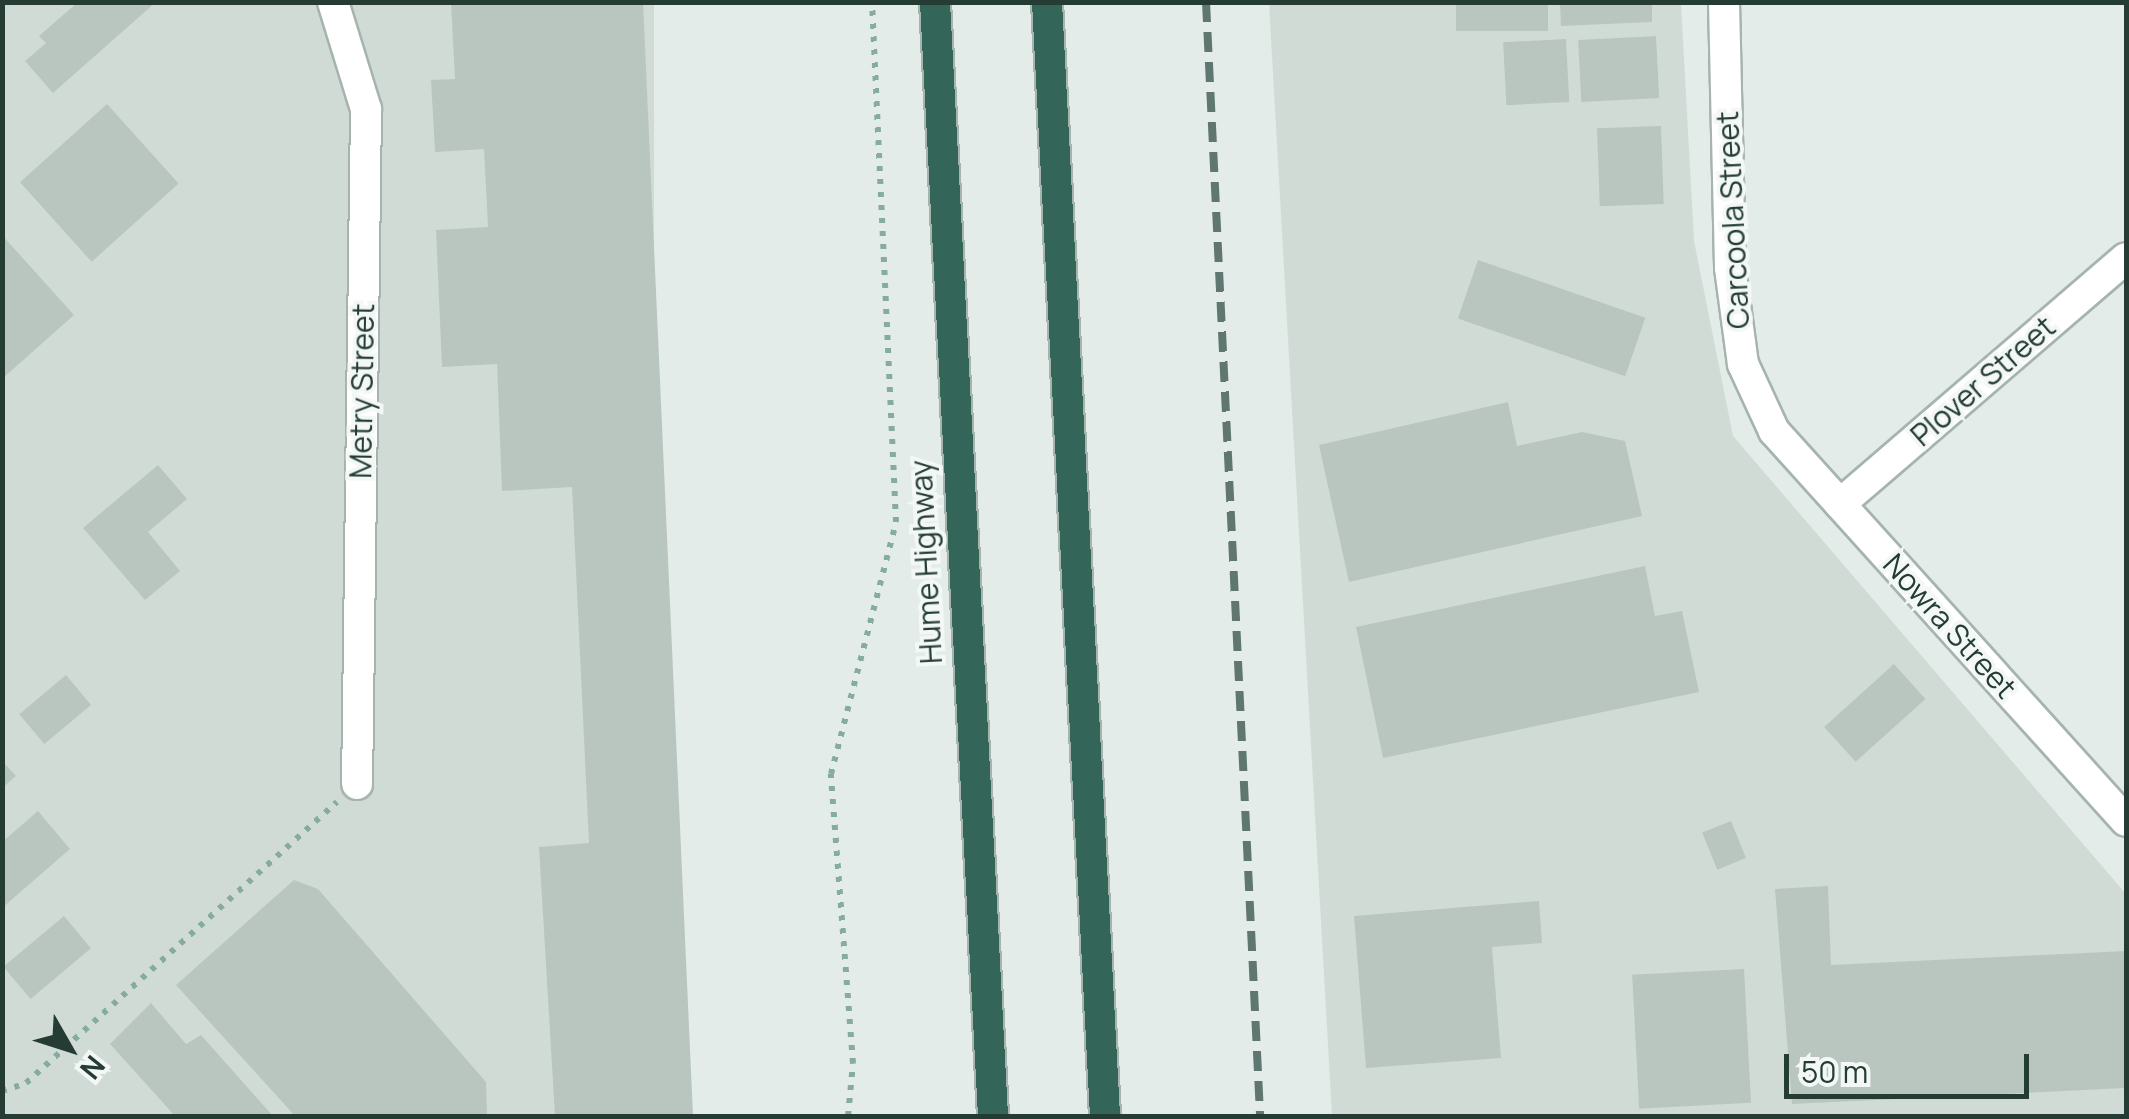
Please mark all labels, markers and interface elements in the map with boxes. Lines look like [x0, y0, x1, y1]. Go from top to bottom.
street label: Carcoola Street [1709, 110, 1757, 330]
street label: Metry Street [342, 303, 382, 479]
street label: Plover Street [1904, 309, 2062, 453]
street label: Hume Highway [903, 459, 949, 665]
street label: Nowra Street [1876, 546, 2024, 706]
north arrow [20, 999, 120, 1099]
scale bar [1789, 1034, 2034, 1096]
text: N [72, 1048, 114, 1088]
text: 50 m [1801, 1051, 1868, 1092]

